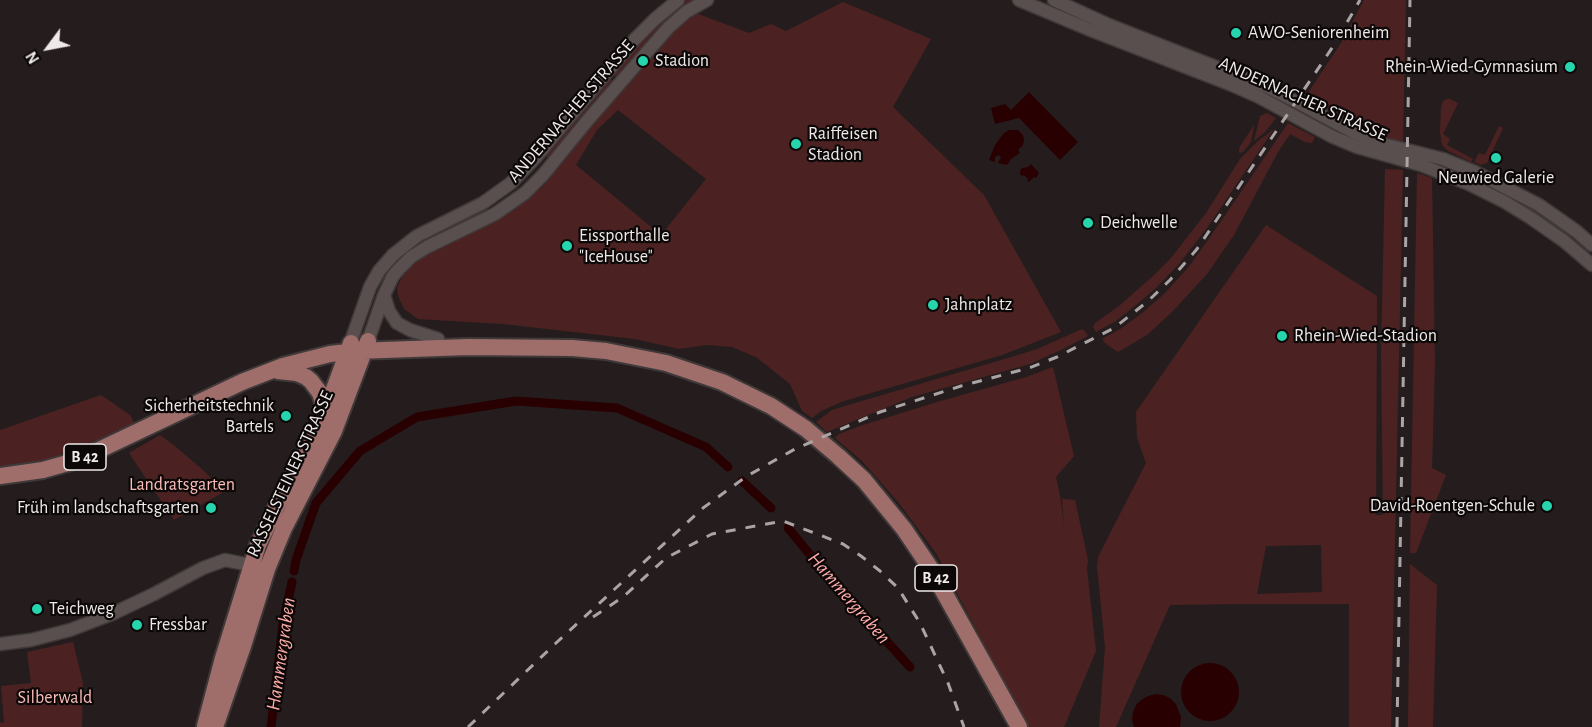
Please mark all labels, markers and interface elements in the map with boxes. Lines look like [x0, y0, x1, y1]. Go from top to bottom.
north arrow [18, 18, 78, 78]
place label: AWO-Seniorenheim [1248, 22, 1389, 44]
marker: AWO-Seniorenheim [1229, 26, 1243, 40]
street label: ANDERNACHER STRASSE [503, 35, 639, 187]
text: N [23, 49, 42, 66]
place label: Stadion [655, 50, 709, 72]
street label: ANDERNACHER STRASSE [1216, 52, 1390, 146]
marker: Stadion [636, 54, 650, 68]
place label: Rhein-Wied-Gymnasium [1385, 56, 1558, 78]
marker: Rhein-Wied-Gymnasium [1563, 60, 1577, 74]
place label: Raiffeisen Stadion [808, 123, 878, 166]
marker: Raiffeisen Stadion [789, 137, 803, 151]
marker: Neuwied Galerie [1489, 151, 1503, 165]
place label: Neuwied Galerie [1438, 167, 1554, 189]
place label: Deichwelle [1100, 212, 1178, 234]
marker: Deichwelle [1081, 216, 1095, 230]
place label: Eissporthalle "IceHouse" [579, 225, 670, 268]
marker: Eissporthalle "IceHouse" [560, 239, 574, 253]
place label: Jahnplatz [945, 294, 1012, 316]
marker: Jahnplatz [926, 298, 940, 312]
place label: Rhein-Wied-Stadion [1294, 325, 1437, 347]
marker: Rhein-Wied-Stadion [1275, 329, 1289, 343]
street label: RASSELSTEINER STRASSE [242, 387, 338, 561]
place label: Sicherheitstechnik Bartels [145, 395, 274, 438]
marker: Sicherheitstechnik Bartels [279, 409, 293, 423]
road number: B 42 [64, 444, 106, 470]
park label: Landratsgarten [129, 474, 235, 496]
place label: David-Roentgen-Schule [1370, 495, 1535, 517]
place label: Früh im landschaftsgarten [17, 497, 199, 519]
marker: David-Roentgen-Schule [1540, 499, 1554, 513]
marker: Früh im landschaftsgarten [204, 501, 218, 515]
water label: Hammergraben [803, 547, 895, 649]
road number: B 42 [915, 565, 957, 591]
water label: Hammergraben [261, 596, 301, 712]
place label: Teichweg [49, 598, 114, 620]
marker: Teichweg [30, 602, 44, 616]
place label: Fressbar [149, 614, 207, 636]
marker: Fressbar [130, 618, 144, 632]
park label: Silberwald [18, 687, 92, 709]

